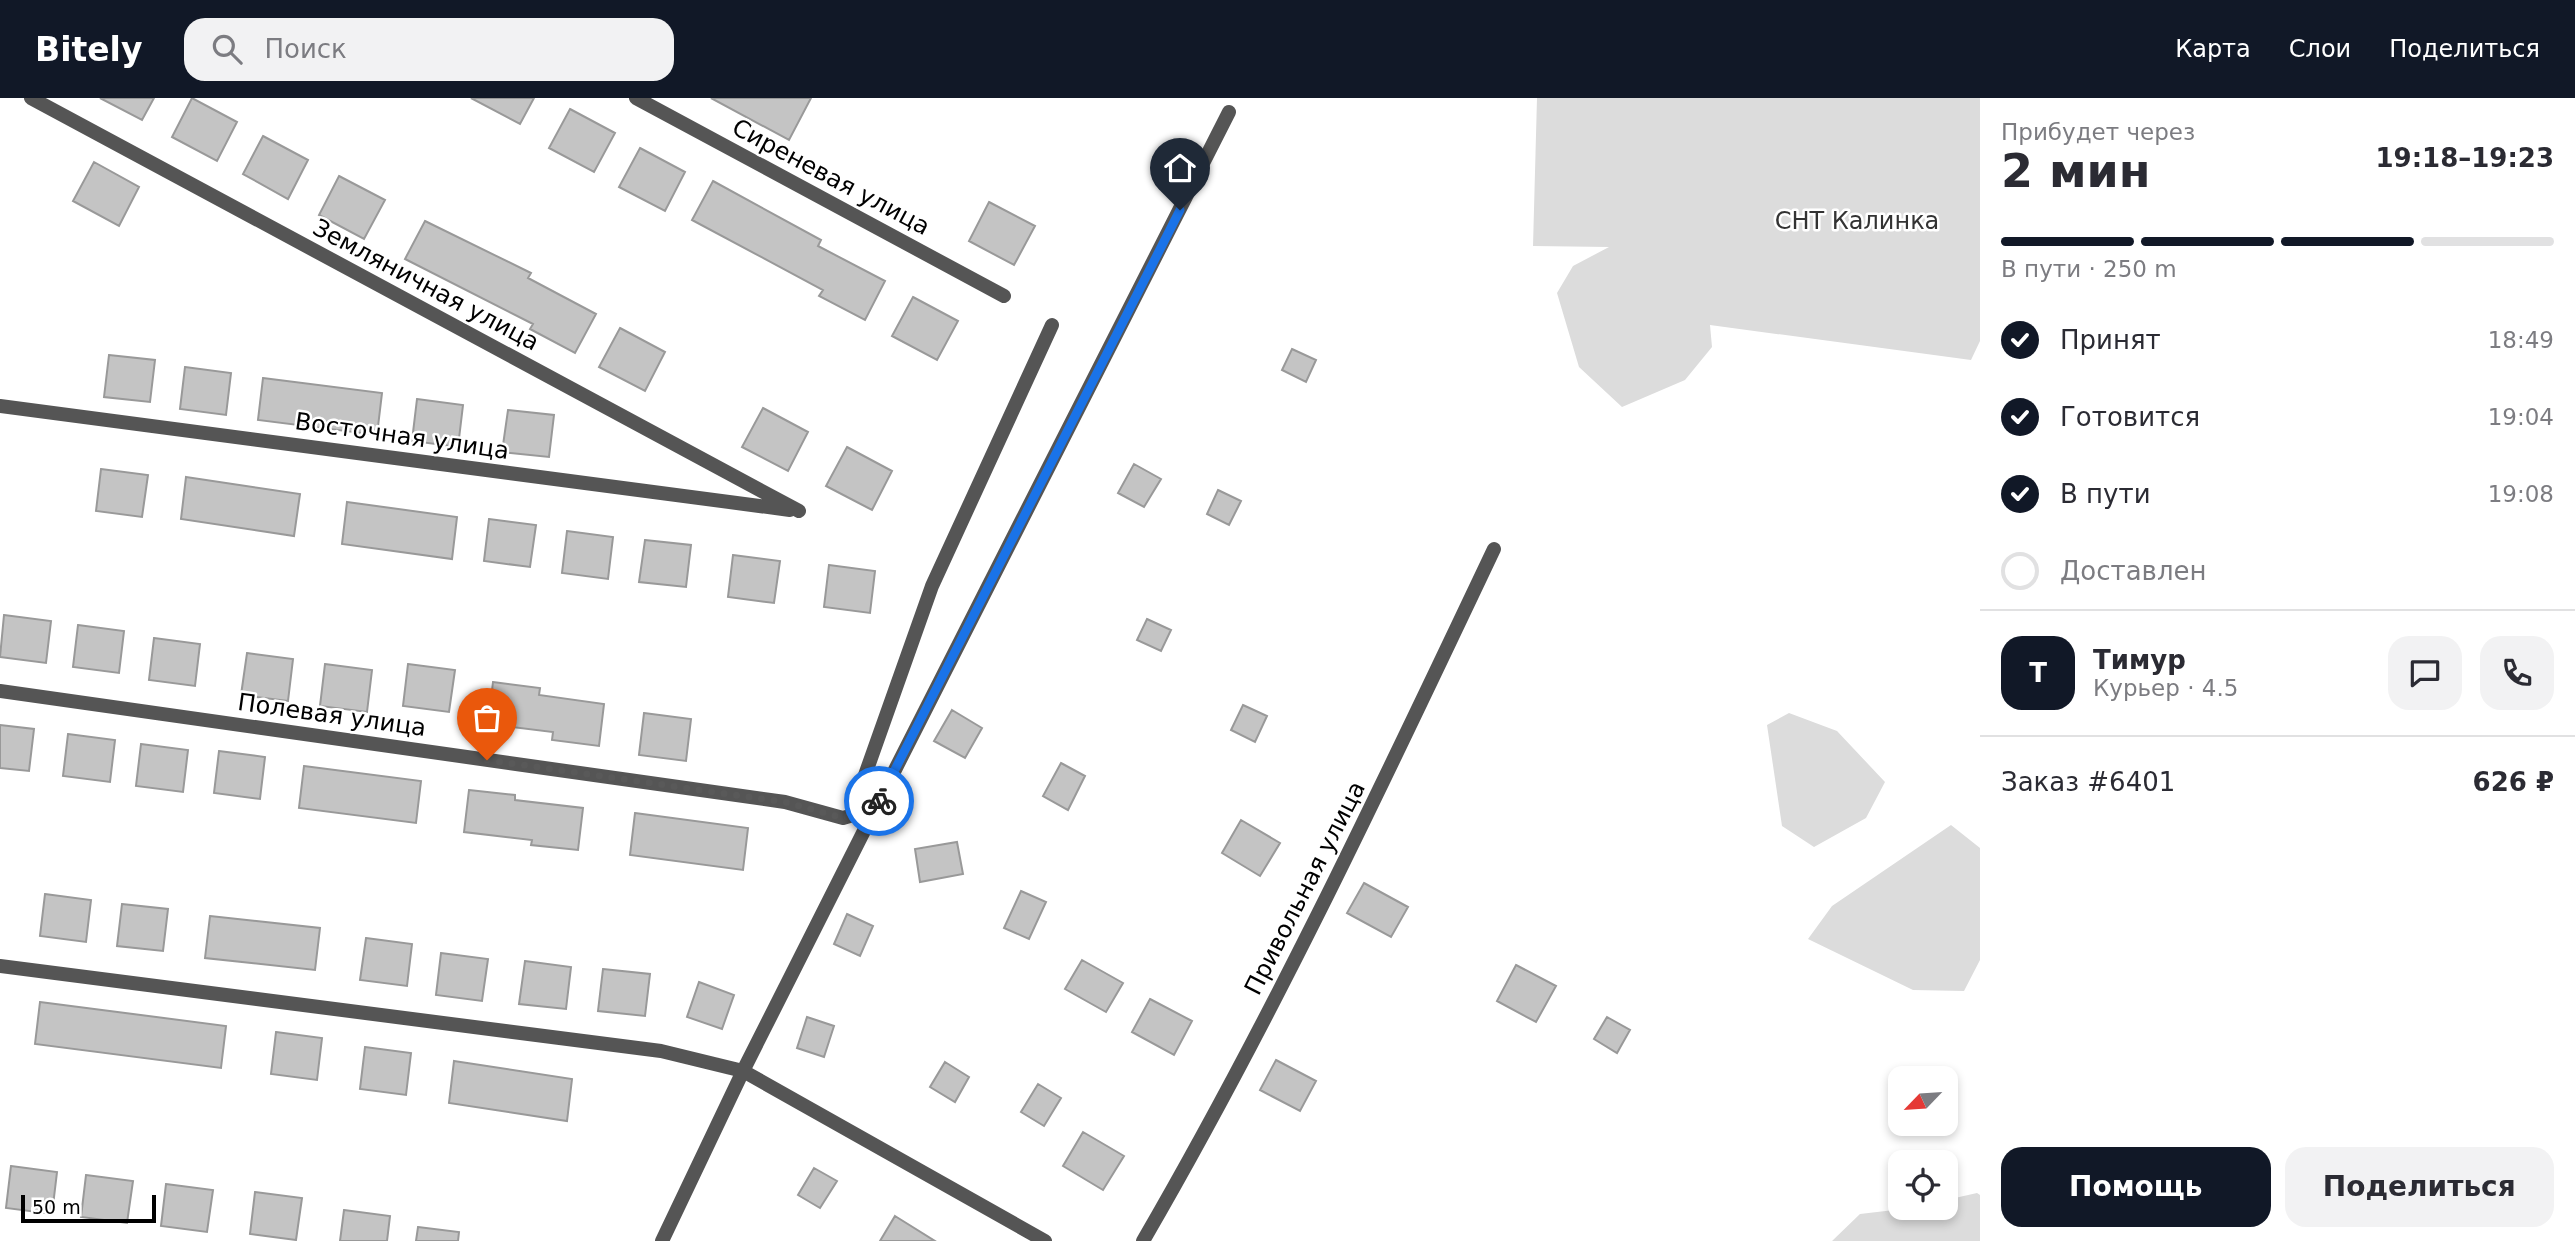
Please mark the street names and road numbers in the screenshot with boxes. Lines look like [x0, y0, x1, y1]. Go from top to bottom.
street label: Сиреневая улица [727, 113, 935, 241]
street label: Земляничная улица [308, 213, 544, 357]
street label: Восточная улица [293, 407, 511, 465]
street label: Полевая улица [236, 688, 428, 742]
street label: Привольная улица [1239, 777, 1371, 999]

